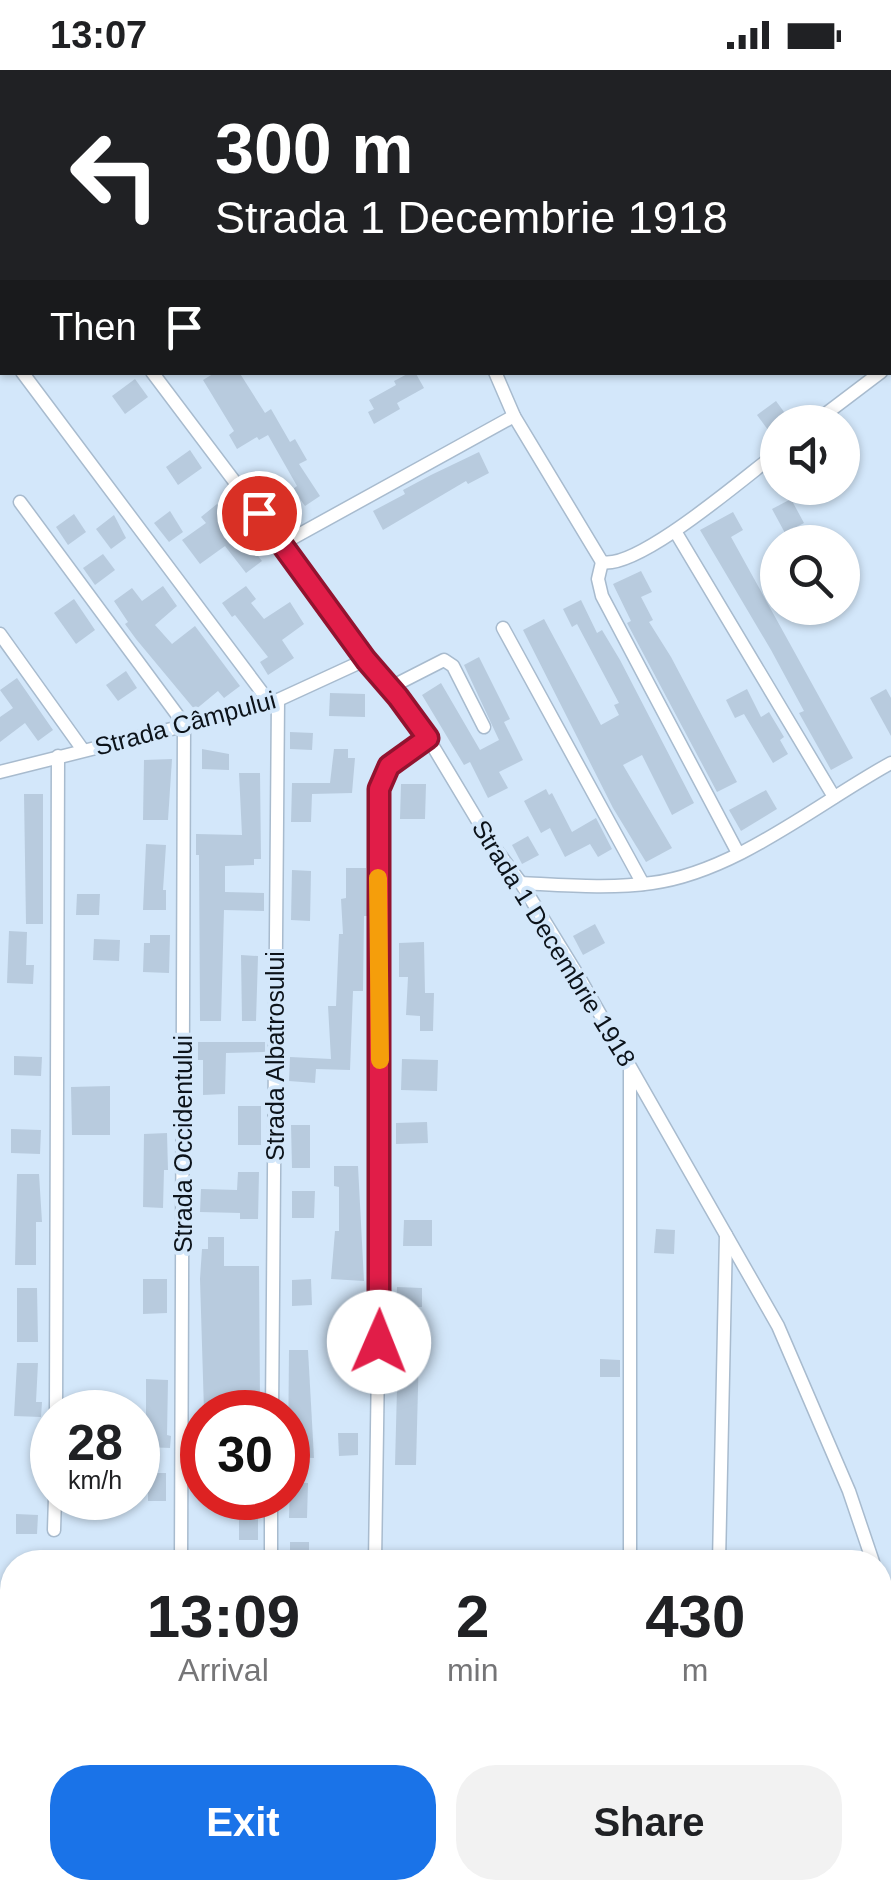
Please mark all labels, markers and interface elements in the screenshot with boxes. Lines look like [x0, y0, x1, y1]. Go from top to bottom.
text: 13:07 [50, 14, 147, 56]
icon: left [50, 110, 180, 240]
text: 300 m [215, 110, 413, 188]
text: Strada 1 Decembrie 1918 [215, 192, 728, 243]
icon: arrive [157, 300, 212, 355]
text: Then [50, 306, 137, 348]
map controls [760, 405, 860, 625]
button: sound [760, 405, 860, 505]
pin [217, 471, 302, 556]
icon: arrive [232, 486, 287, 541]
button: search [760, 525, 860, 625]
street label: Strada Câmpului [91, 685, 279, 761]
street label: Strada 1 Decembrie 1918 [467, 815, 641, 1071]
street label: Strada Albatrosului [261, 951, 289, 1161]
street label: Strada Occidentului [169, 1035, 197, 1253]
position arrow [327, 1290, 431, 1394]
speed limit sign: 30 [180, 1390, 310, 1520]
text: 28 [67, 1415, 123, 1471]
text: km/h [68, 1466, 122, 1494]
text: 13:09 [147, 1583, 300, 1650]
text: 2 [456, 1583, 489, 1650]
text: 430 [645, 1583, 745, 1650]
text: Arrival [178, 1652, 269, 1688]
text: min [447, 1652, 498, 1688]
text: m [682, 1652, 709, 1688]
button: Exit [50, 1765, 436, 1880]
button: Share [456, 1765, 842, 1880]

